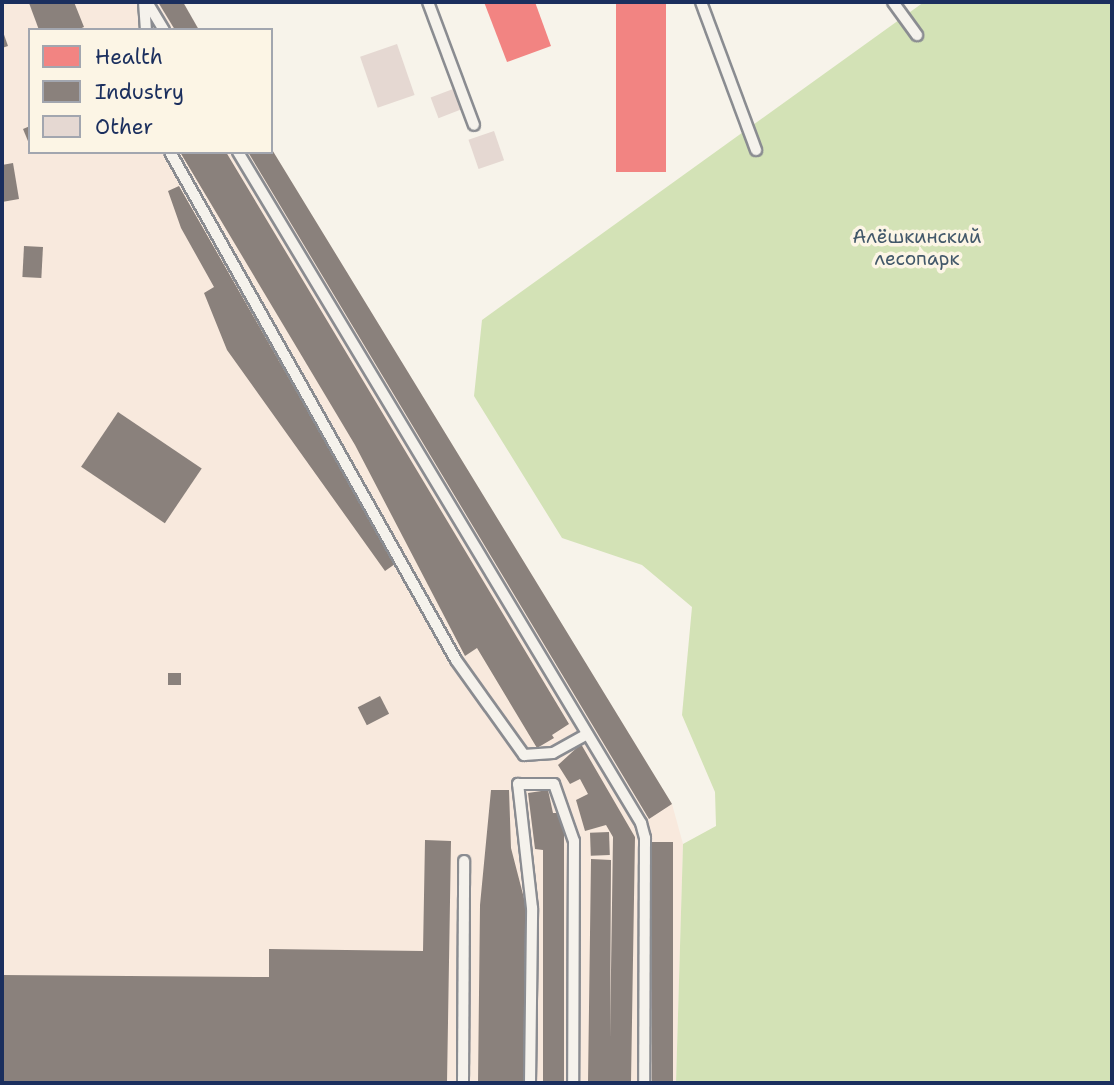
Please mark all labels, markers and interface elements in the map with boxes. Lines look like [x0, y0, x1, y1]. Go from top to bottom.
legend [28, 28, 273, 154]
text: Health [95, 43, 163, 71]
text: Industry [95, 78, 184, 106]
text: Other [95, 113, 153, 141]
park label: Алёшкинский лесопарк [853, 226, 981, 270]

